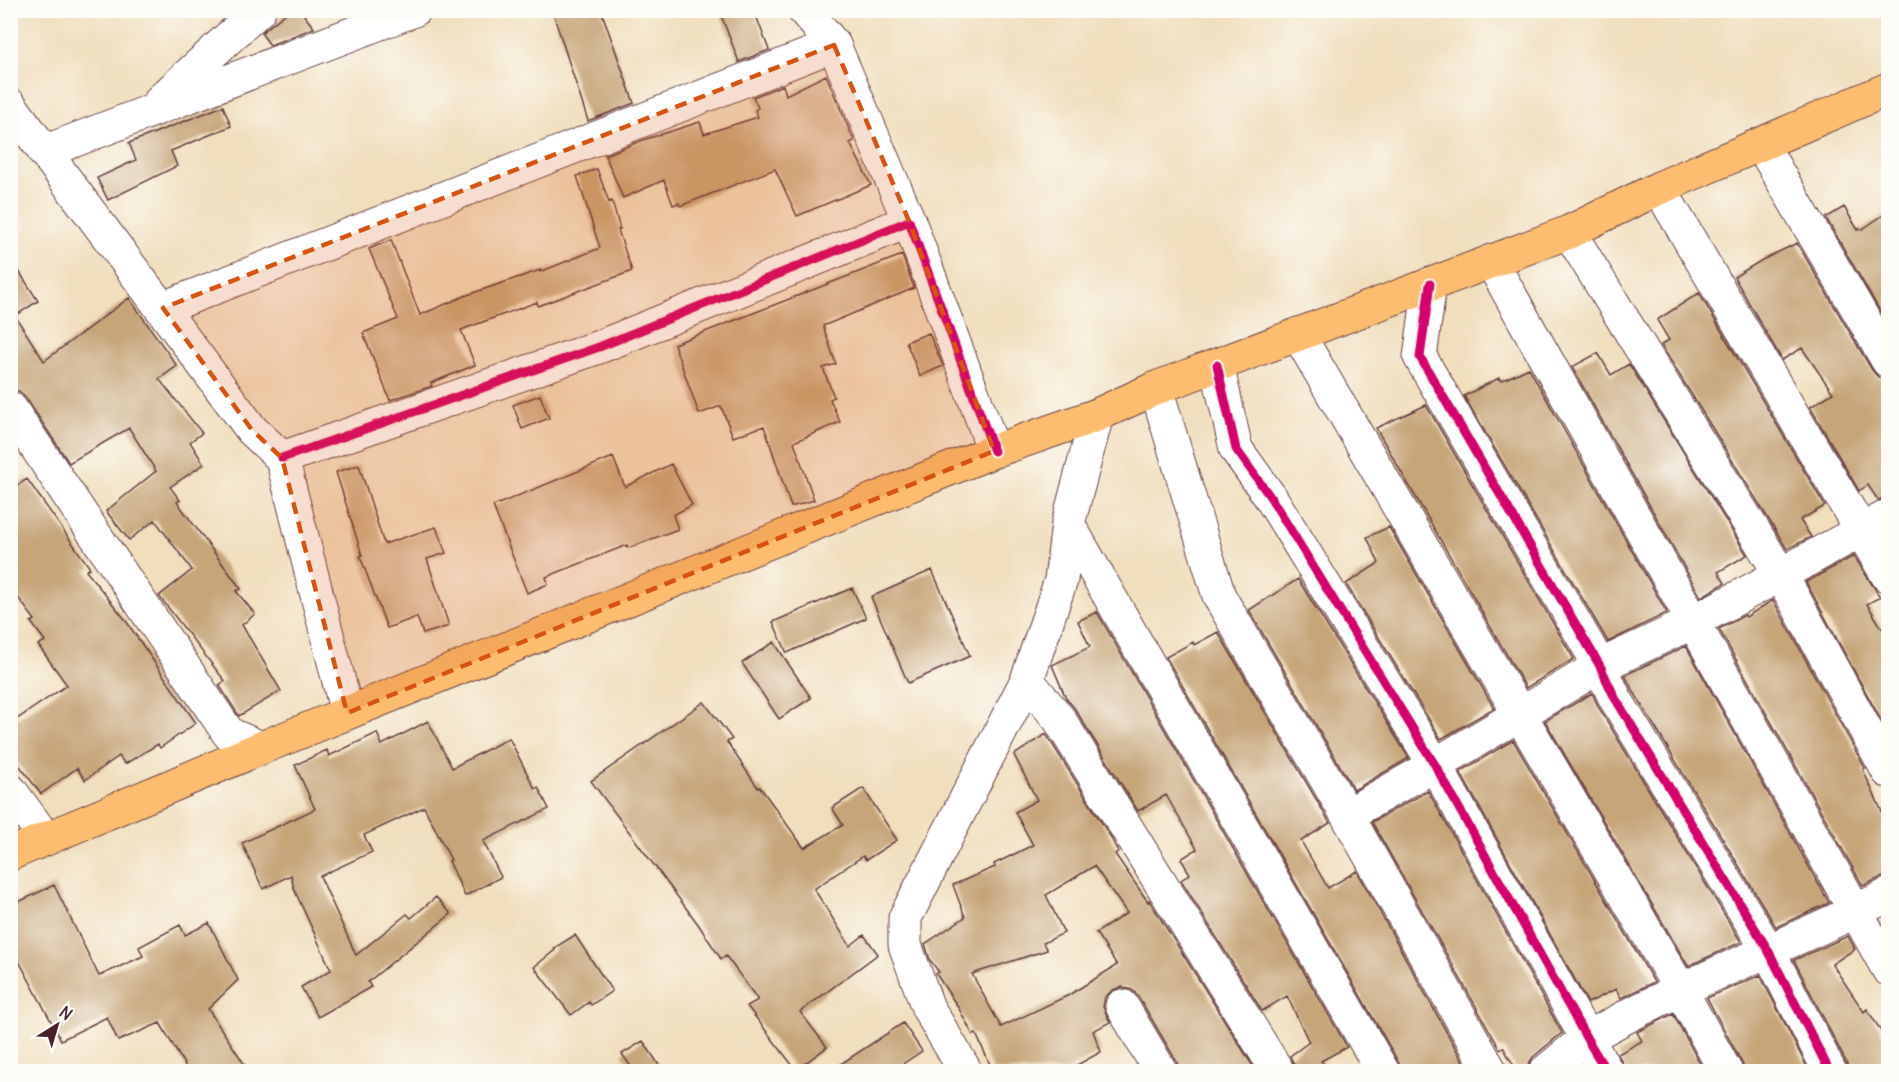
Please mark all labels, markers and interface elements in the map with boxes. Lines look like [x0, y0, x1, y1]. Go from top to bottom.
north arrow [27, 995, 87, 1055]
text: N [56, 1002, 76, 1024]

